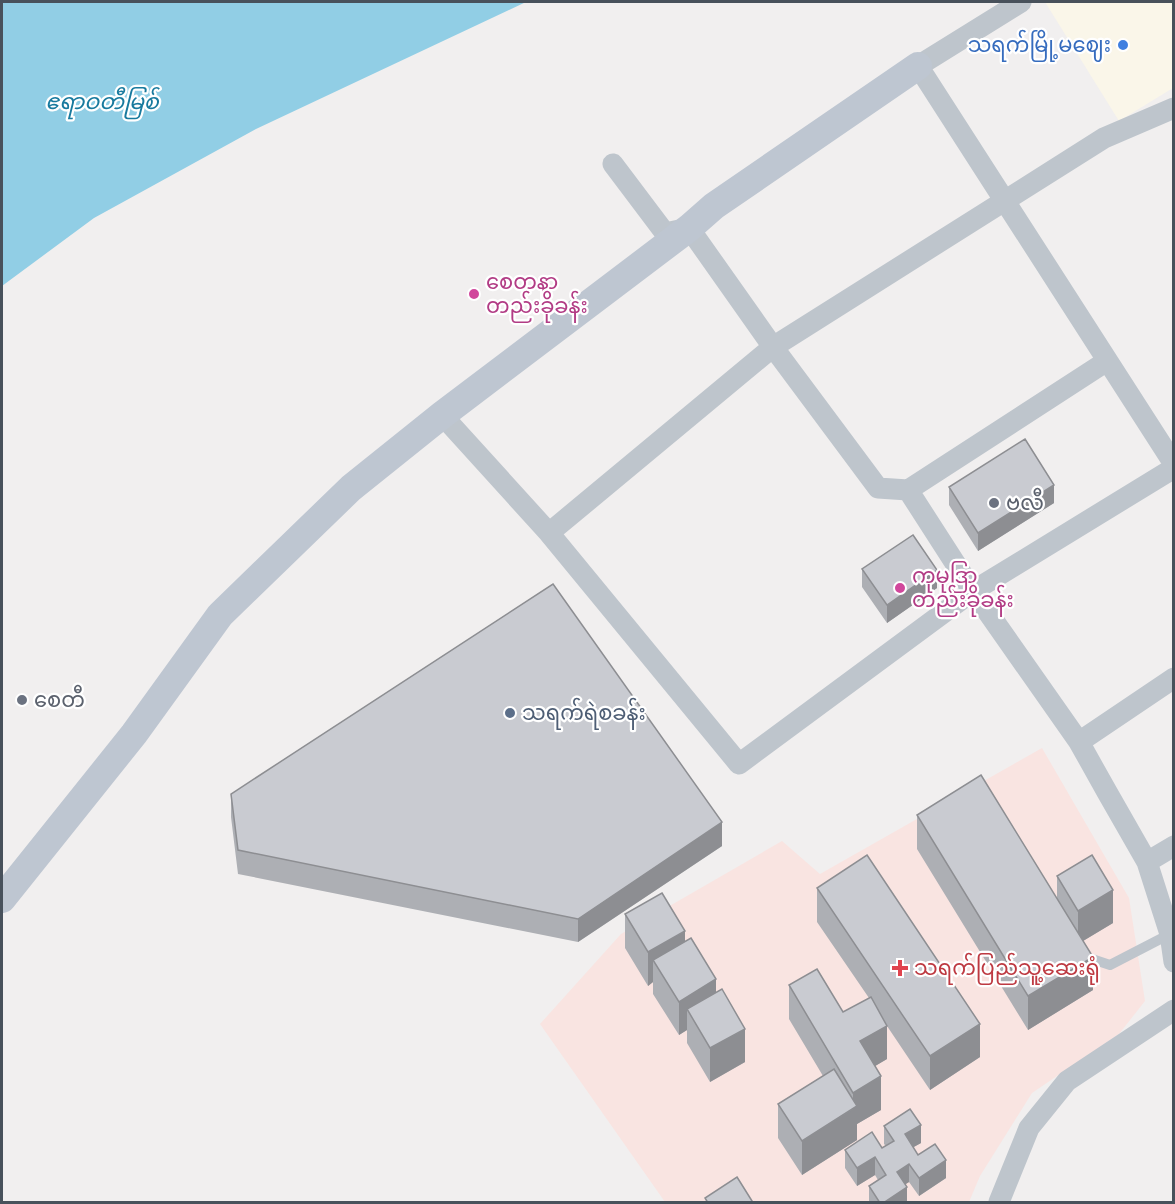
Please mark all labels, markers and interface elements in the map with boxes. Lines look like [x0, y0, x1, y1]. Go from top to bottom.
place label: သရက်မြို့မဈေး [968, 29, 1111, 62]
marker: သရက်မြို့မဈေး [1116, 38, 1130, 52]
water label: ဧရာဝတီမြစ် [45, 86, 160, 120]
place label: စေတနာ တည်းခိုခန်း [486, 270, 588, 323]
marker: စေတနာ တည်းခိုခန်း [467, 287, 481, 301]
place label: ဗလီ [1006, 487, 1044, 515]
marker: ဗလီ [987, 496, 1001, 510]
place label: ကုမုဒြာ တည်းခိုခန်း [912, 561, 1014, 617]
marker: ကုမုဒြာ တည်းခိုခန်း [893, 581, 907, 595]
place label: စေတီ [34, 684, 85, 712]
marker: စေတီ [15, 693, 29, 707]
place label: သရက်ရဲစခန်း [522, 697, 646, 730]
marker: သရက်ရဲစခန်း [503, 706, 517, 720]
place label: သရက်ပြည်သူ့ဆေးရုံ [914, 952, 1100, 985]
marker: သရက်ပြည်သူ့ဆေးရုံ [891, 959, 909, 977]

